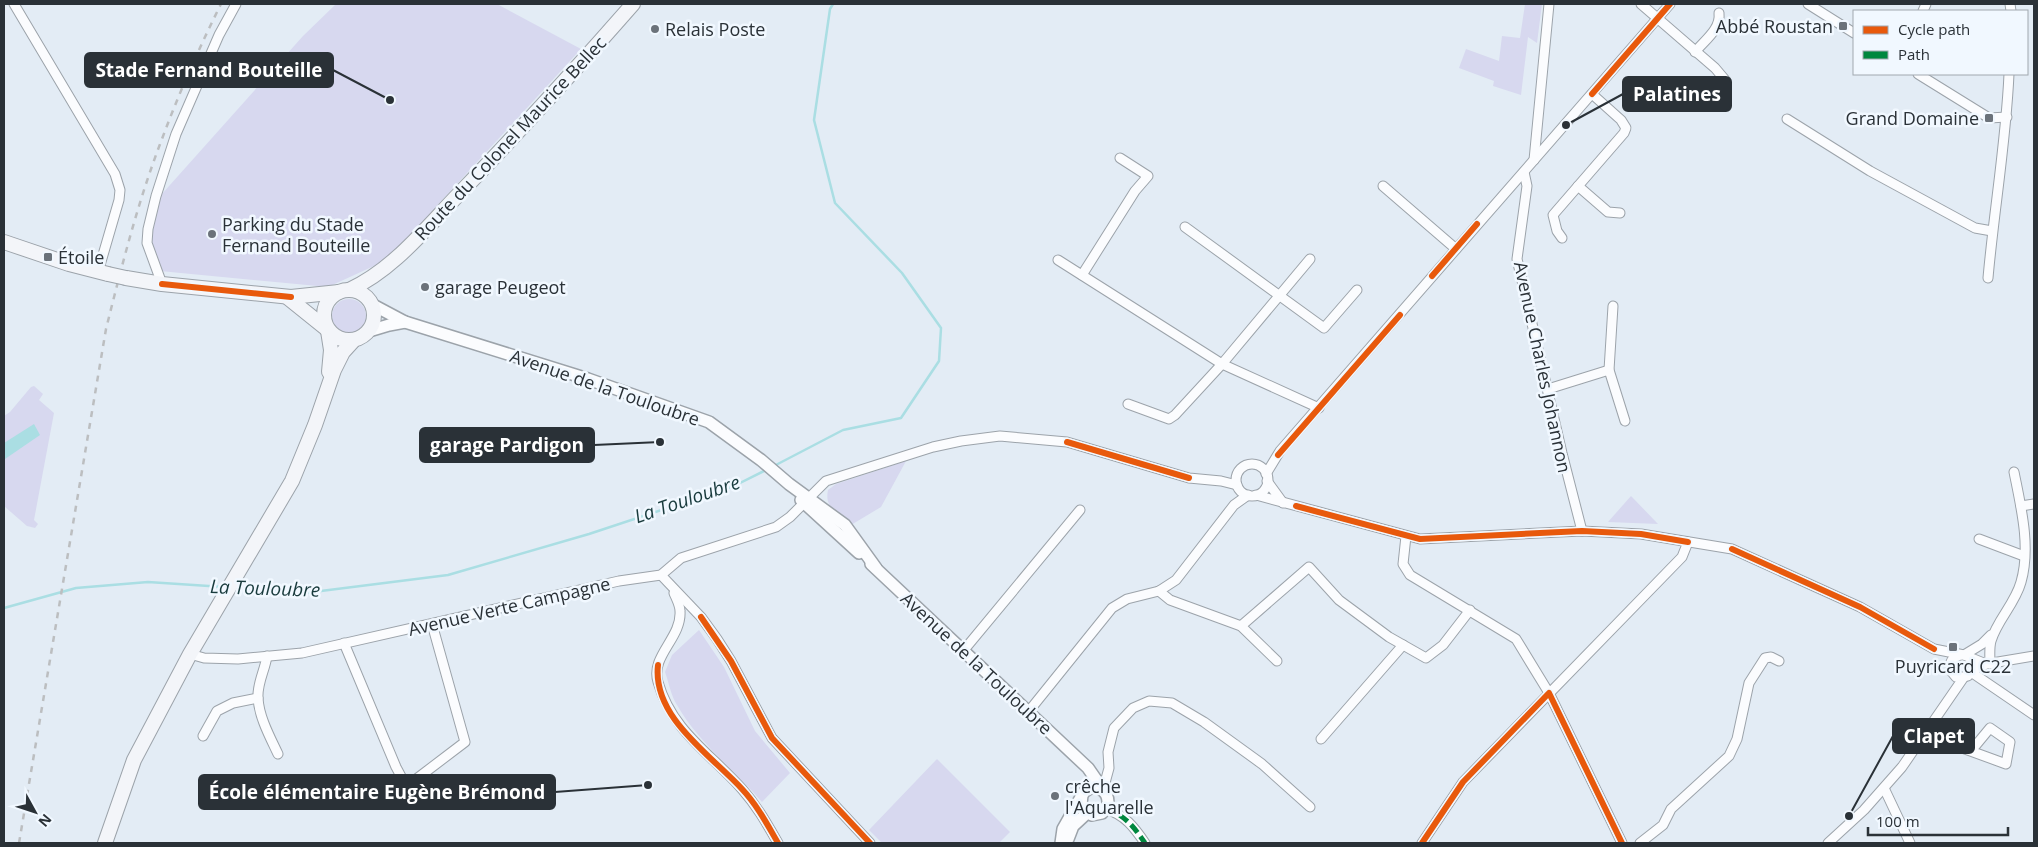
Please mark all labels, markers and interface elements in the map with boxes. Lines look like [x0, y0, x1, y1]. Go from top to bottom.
legend [1853, 10, 2028, 75]
place label: Abbé Roustan [1716, 14, 1833, 38]
place label: Relais Poste [665, 17, 765, 41]
text: Cycle path [1898, 19, 1970, 39]
marker: Abbé Roustan [1837, 20, 1849, 32]
marker: Relais Poste [649, 23, 661, 35]
street label: Route du Colonel Maurice Bellec [409, 30, 611, 245]
text: Path [1898, 44, 1930, 64]
callout: Stade Fernand Bouteille [85, 53, 333, 87]
text: Stade Fernand Bouteille [95, 57, 323, 83]
callout: Palatines [1623, 77, 1731, 111]
text: Palatines [1633, 81, 1721, 107]
place label: Grand Domaine [1846, 106, 1979, 130]
marker: Grand Domaine [1983, 112, 1995, 124]
place label: Parking du Stade Fernand Bouteille [222, 212, 370, 257]
marker: Parking du Stade Fernand Bouteille [206, 228, 218, 240]
place label: Étoile [58, 245, 104, 269]
marker: Étoile [42, 251, 54, 263]
street label: Avenue Charles Johannon [1509, 259, 1577, 475]
place label: garage Peugeot [435, 275, 566, 299]
marker: garage Peugeot [419, 281, 431, 293]
street label: Avenue de la Touloubre [507, 343, 703, 431]
callout: garage Pardigon [420, 428, 594, 462]
text: garage Pardigon [430, 432, 584, 458]
water label: La Touloubre [631, 469, 743, 529]
street label: Avenue Verte Campagne [406, 571, 612, 641]
water label: La Touloubre [209, 573, 321, 603]
street label: Avenue de la Touloubre [896, 586, 1058, 740]
marker: Puyricard C22 [1947, 641, 1959, 653]
place label: Puyricard C22 [1895, 654, 2011, 678]
callout: Clapet [1893, 719, 1974, 753]
text: Clapet [1904, 723, 1964, 749]
place label: crêche l'Aquarelle [1065, 774, 1154, 819]
callout: École élémentaire Eugène Brémond [199, 775, 555, 809]
text: École élémentaire Eugène Brémond [209, 779, 545, 805]
north arrow [10, 787, 60, 837]
marker: crêche l'Aquarelle [1049, 790, 1061, 802]
scale bar [1868, 804, 2008, 836]
text: N [34, 810, 56, 831]
text: 100 m [1876, 811, 1920, 831]

